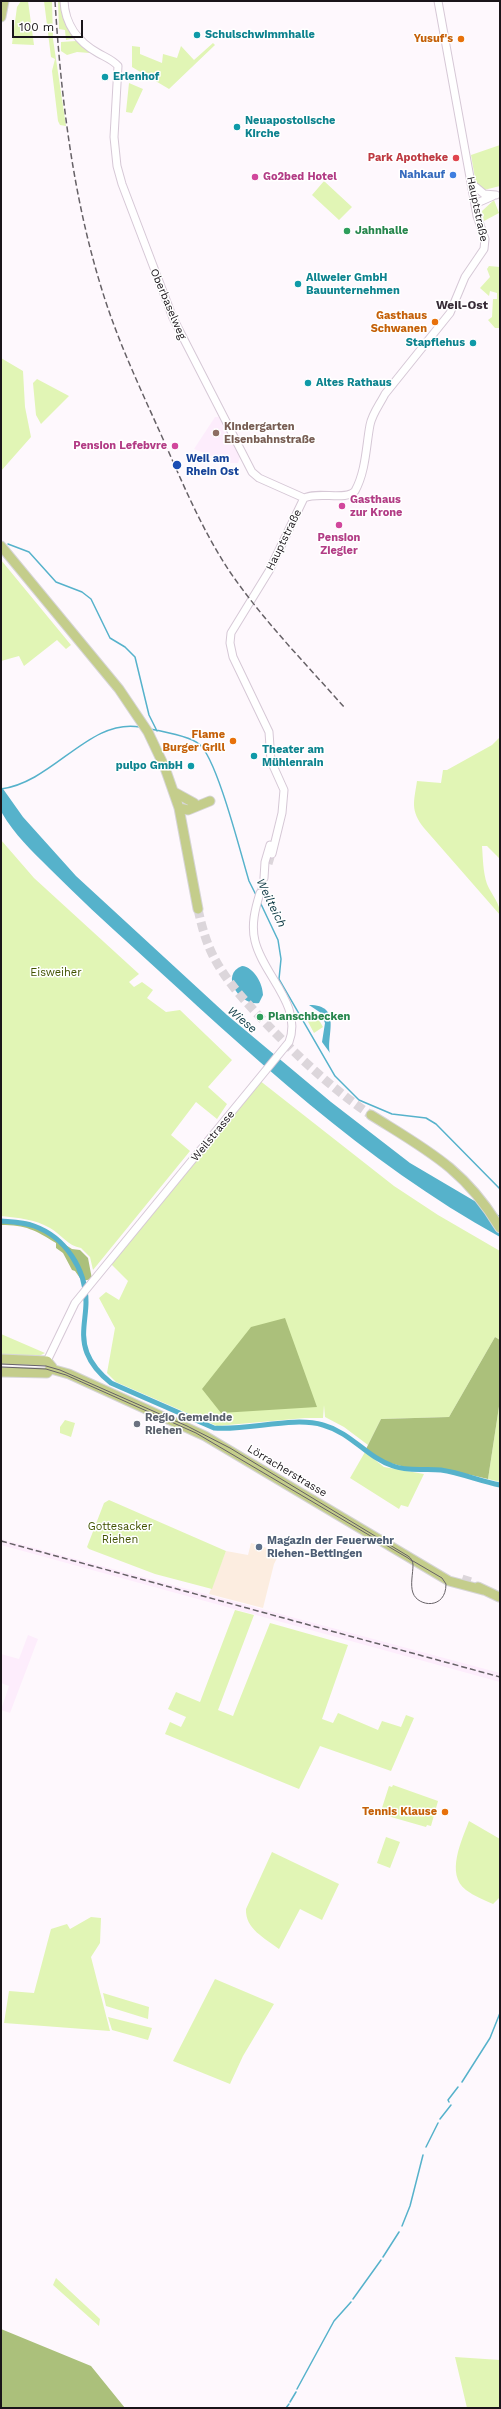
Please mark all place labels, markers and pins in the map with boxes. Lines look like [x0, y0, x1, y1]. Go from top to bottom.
place label: Schulschwimmhalle [205, 28, 315, 42]
marker: Schulschwimmhalle [192, 30, 202, 40]
place label: Yusuf's [414, 32, 453, 46]
marker: Yusuf's [456, 34, 466, 44]
place label: Erlenhof [113, 70, 159, 84]
marker: Erlenhof [100, 72, 110, 82]
place label: Neuapostolische Kirche [245, 114, 335, 140]
marker: Neuapostolische Kirche [232, 122, 242, 132]
place label: Park Apotheke [368, 151, 448, 165]
marker: Park Apotheke [451, 153, 461, 163]
place label: Nahkauf [399, 168, 445, 182]
place label: Go2bed Hotel [263, 170, 337, 184]
marker: Nahkauf [448, 170, 458, 180]
marker: Go2bed Hotel [250, 172, 260, 182]
place label: Jahnhalle [355, 224, 408, 238]
marker: Jahnhalle [342, 226, 352, 236]
place label: Allweier GmbH Bauunternehmen [306, 271, 400, 297]
marker: Allweier GmbH Bauunternehmen [293, 279, 303, 289]
place label: Gasthaus Schwanen [371, 309, 427, 335]
marker: Gasthaus Schwanen [430, 317, 440, 327]
place label: Stapflehus [406, 336, 465, 350]
marker: Stapflehus [468, 338, 478, 348]
place label: Altes Rathaus [316, 376, 392, 390]
marker: Altes Rathaus [303, 378, 313, 388]
place label: Kindergarten Eisenbahnstraße [224, 420, 315, 446]
marker: Kindergarten Eisenbahnstraße [211, 428, 221, 438]
place label: Pension Lefebvre [73, 439, 167, 453]
marker: Pension Lefebvre [170, 441, 180, 451]
place label: Weil am Rhein Ost [186, 452, 239, 478]
marker: Weil am Rhein Ost [171, 459, 183, 471]
place label: Gasthaus zur Krone [350, 493, 402, 519]
marker: Gasthaus zur Krone [337, 501, 347, 511]
marker: Pension Ziegler [334, 520, 344, 530]
place label: Pension Ziegler [318, 531, 360, 557]
place label: Flame Burger Grill [163, 728, 225, 754]
marker: Flame Burger Grill [228, 736, 238, 746]
place label: Theater am Mühlenrain [262, 743, 324, 769]
marker: Theater am Mühlenrain [249, 751, 259, 761]
place label: pulpo GmbH [116, 759, 183, 773]
marker: pulpo GmbH [186, 761, 196, 771]
place label: Planschbecken [268, 1010, 350, 1024]
marker: Planschbecken [255, 1012, 265, 1022]
place label: Regio Gemeinde Riehen [145, 1411, 232, 1437]
marker: Regio Gemeinde Riehen [132, 1419, 142, 1429]
place label: Magazin der Feuerwehr Riehen-Bettingen [267, 1534, 394, 1560]
marker: Magazin der Feuerwehr Riehen-Bettingen [254, 1542, 264, 1552]
place label: Tennis Klause [362, 1805, 437, 1819]
marker: Tennis Klause [440, 1807, 450, 1817]

